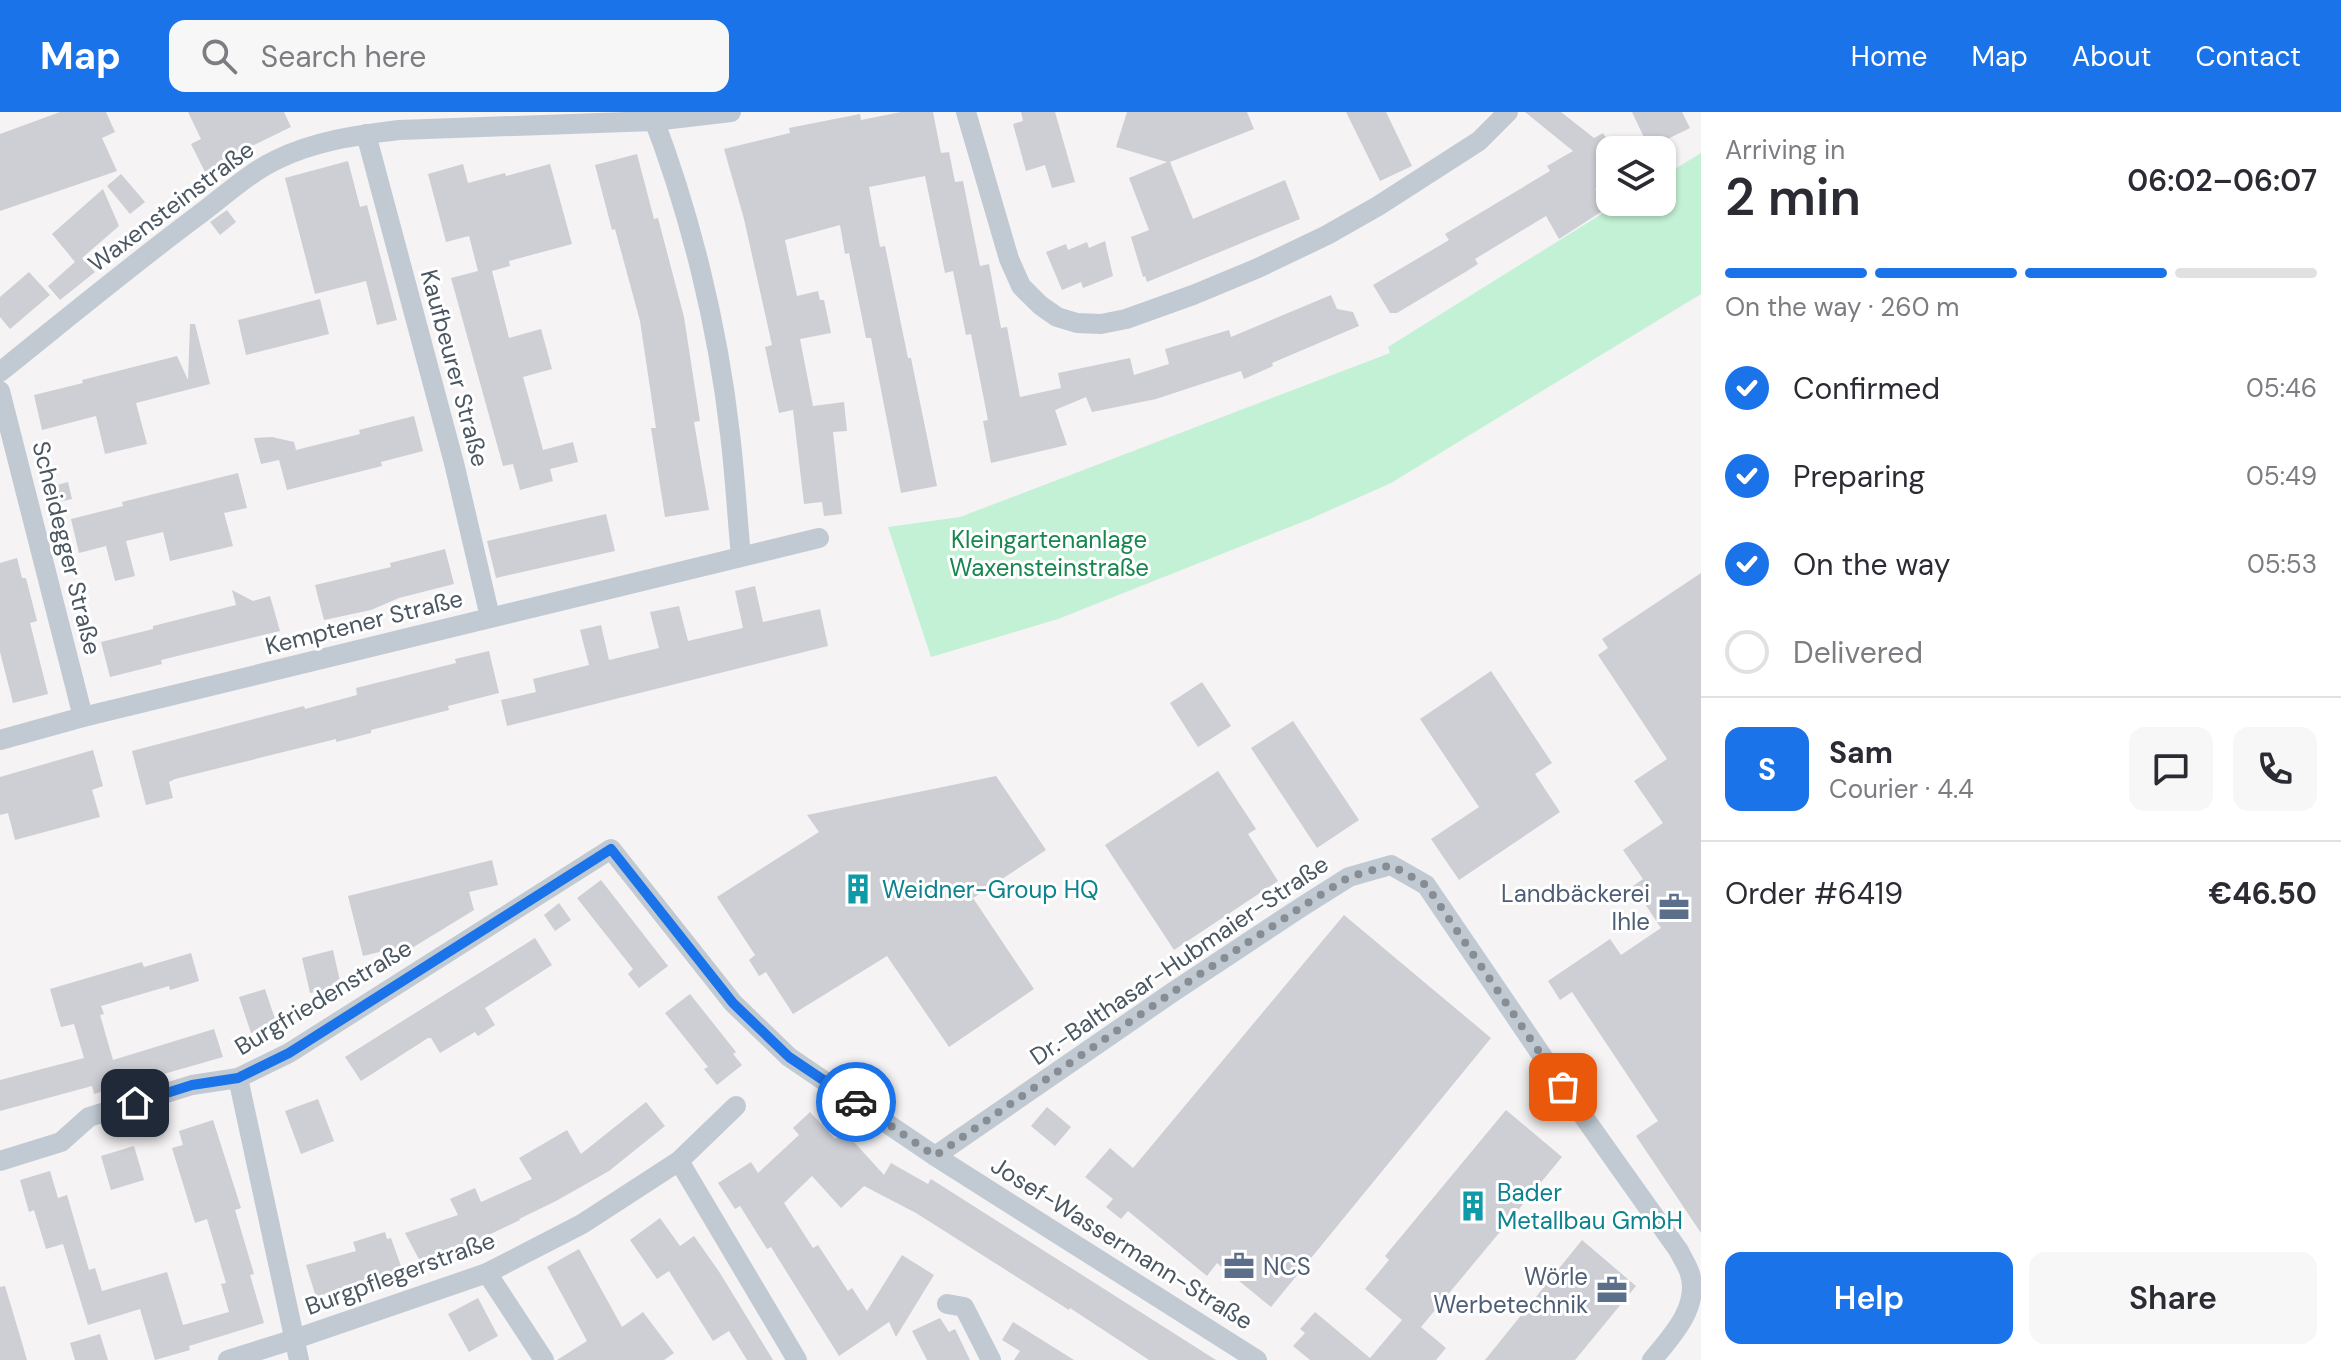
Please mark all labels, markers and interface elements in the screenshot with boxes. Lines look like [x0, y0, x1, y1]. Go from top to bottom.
search box [169, 20, 729, 92]
text: Map [40, 31, 121, 81]
icon: search [197, 34, 241, 78]
text: Search here [261, 37, 426, 76]
text: Home [1851, 38, 1927, 75]
text: Map [1971, 38, 2028, 75]
text: About [2072, 38, 2151, 75]
text: Contact [2195, 38, 2301, 75]
text: Arriving in [1725, 133, 1845, 167]
street label: Waxensteinstraße [82, 134, 260, 278]
map controls [1596, 136, 1676, 216]
button: layers [1596, 136, 1676, 216]
text: 06:02–06:07 [2127, 161, 2317, 200]
text: 2 min [1725, 163, 1861, 231]
street label: Kaufbeurer Straße [414, 266, 496, 470]
text: On the way · 260 m [1725, 290, 1960, 324]
icon: check [1725, 366, 1769, 410]
text: Confirmed [1793, 369, 1940, 408]
text: 05:46 [2246, 371, 2317, 405]
street label: Scheidegger Straße [25, 438, 109, 658]
icon: check [1725, 454, 1769, 498]
text: Preparing [1793, 457, 1925, 496]
text: 05:49 [2246, 459, 2317, 493]
park label: Kleingartenanlage Waxensteinstraße [949, 524, 1149, 583]
icon: check [1725, 542, 1769, 586]
text: On the way [1793, 545, 1950, 584]
text: 05:53 [2247, 547, 2317, 581]
street label: Kemptener Straße [262, 582, 466, 662]
text: Delivered [1793, 633, 1923, 672]
button: chat [2129, 727, 2213, 811]
button: phone [2233, 727, 2317, 811]
text: Sam [1829, 733, 1893, 772]
text: S [1758, 750, 1776, 789]
text: Courier · 4.4 [1829, 772, 1974, 806]
street label: Dr.-Balthasar-Hubmaier-Straße [1024, 848, 1334, 1072]
building icon: Weidner-Group HQ [841, 872, 875, 906]
place label: Weidner-Group HQ [882, 874, 1099, 905]
text: Order #6419 [1725, 874, 1903, 913]
text: €46.50 [2208, 874, 2317, 913]
place label: Landbäckerei Ihle [1501, 878, 1650, 937]
office icon: Landbäckerei Ihle [1657, 890, 1691, 924]
street label: Burgfriedenstraße [229, 932, 417, 1062]
pin [1529, 1053, 1597, 1121]
courier [816, 1062, 896, 1142]
icon: bag [1541, 1065, 1585, 1109]
pin [101, 1069, 169, 1137]
icon: car [834, 1080, 878, 1124]
icon: home [113, 1081, 157, 1125]
street label: Josef-Wassermann-Straße [985, 1150, 1259, 1336]
place label: Bader Metallbau GmbH [1497, 1177, 1683, 1236]
building icon: Bader Metallbau GmbH [1456, 1189, 1490, 1223]
street label: Burgpflegerstraße [301, 1224, 499, 1322]
office icon: NCS [1222, 1249, 1256, 1283]
place label: NCS [1263, 1251, 1311, 1282]
button: Help [1725, 1252, 2013, 1344]
button: Share [2029, 1252, 2317, 1344]
place label: Wörle Werbetechnik [1433, 1261, 1588, 1320]
office icon: Wörle Werbetechnik [1595, 1273, 1629, 1307]

